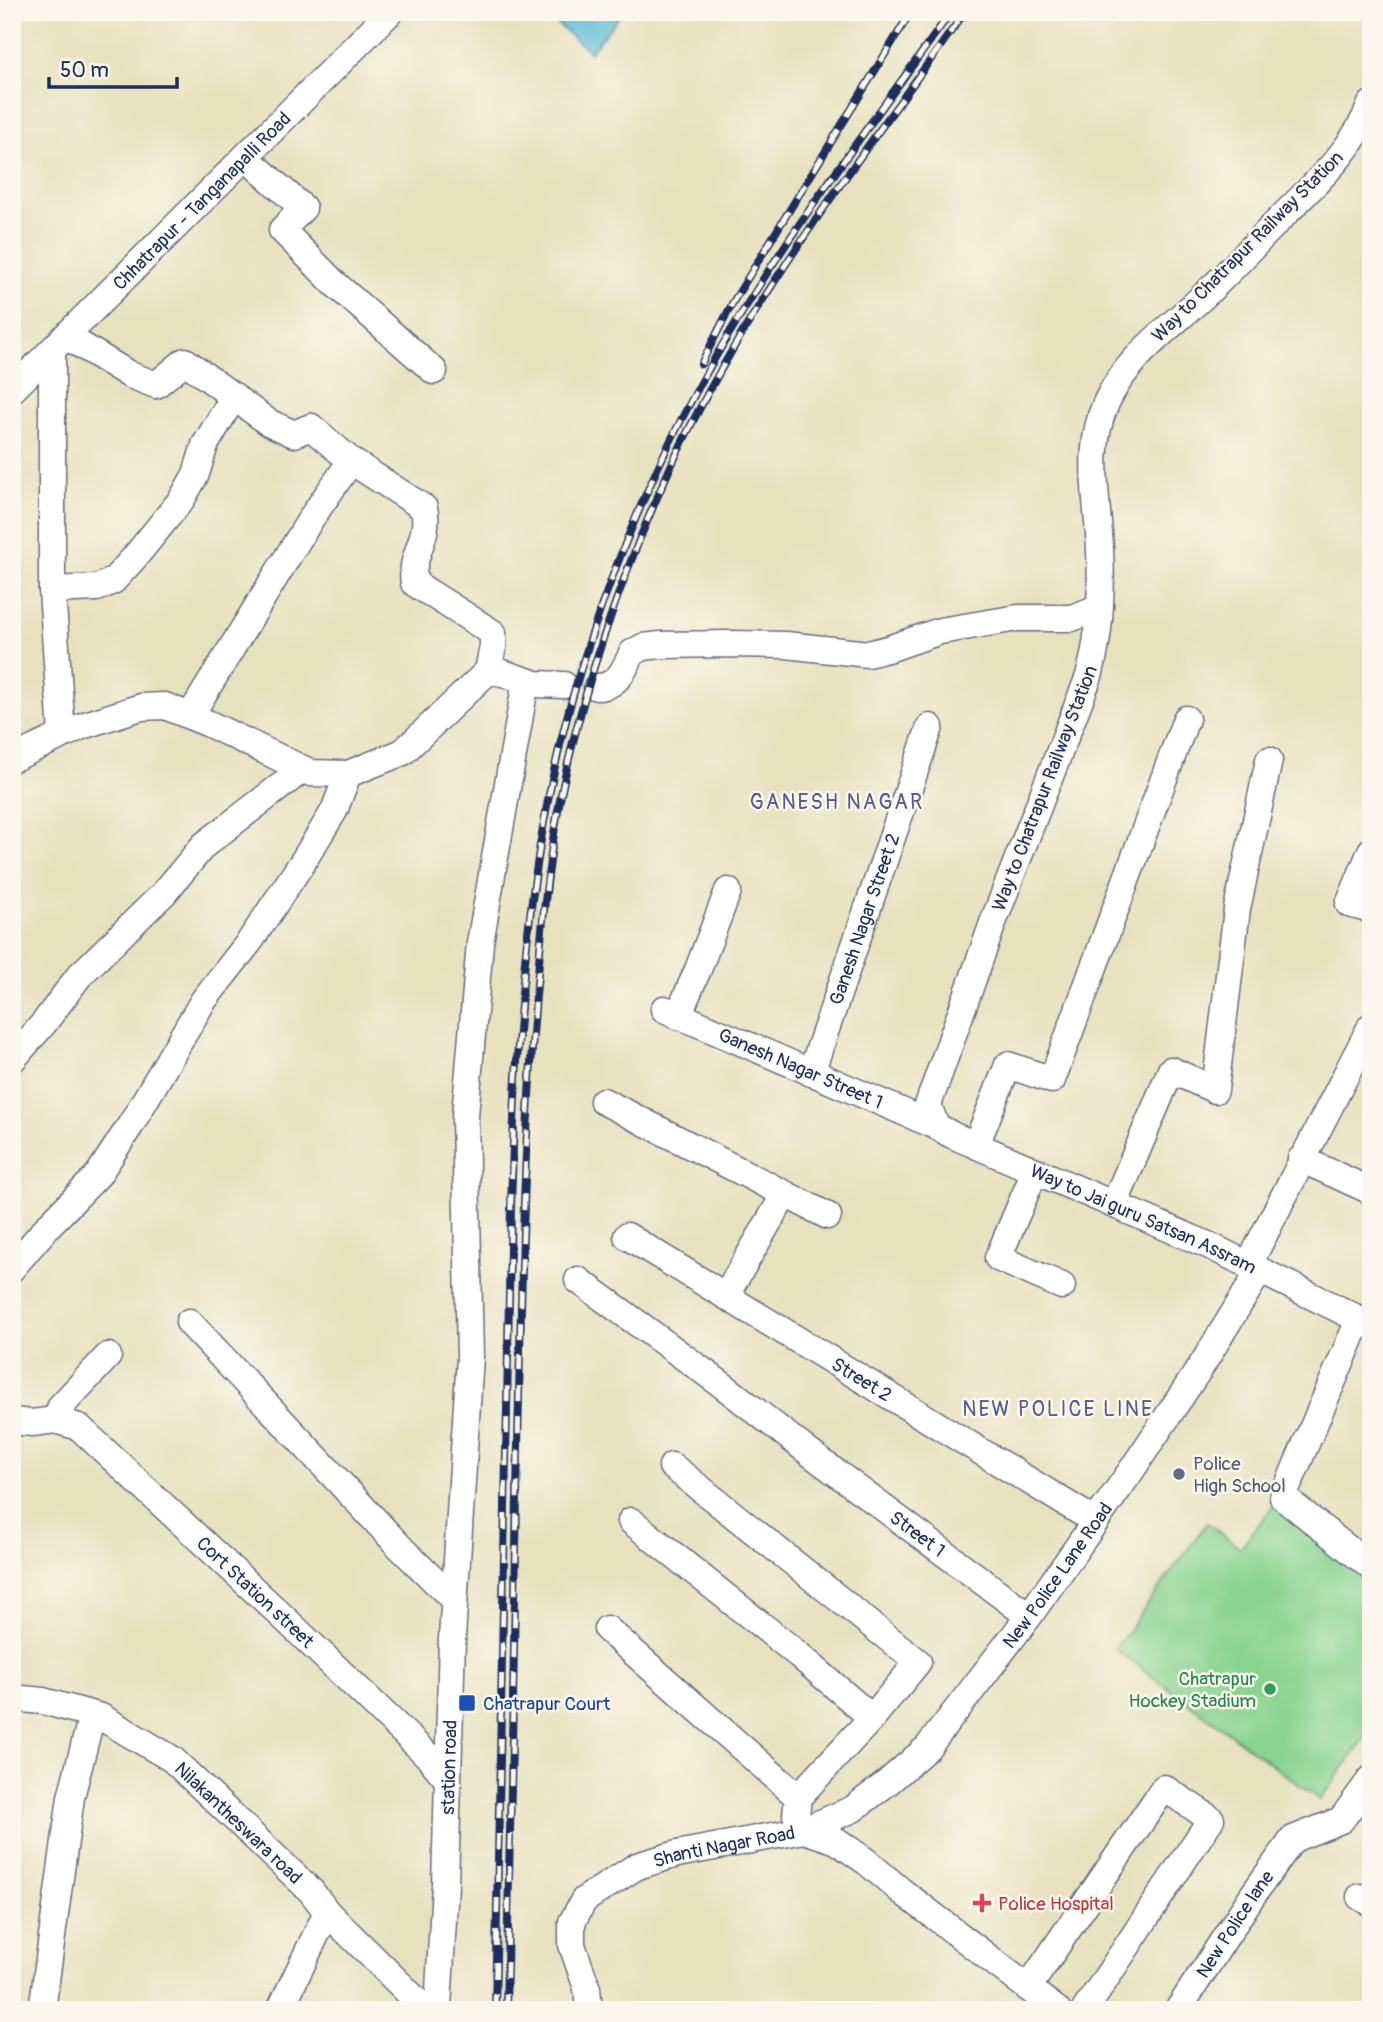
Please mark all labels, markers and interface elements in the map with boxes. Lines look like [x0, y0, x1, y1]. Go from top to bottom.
scale bar [49, 46, 177, 90]
text: 50 m [60, 57, 109, 84]
street label: Chhatrapur - Tanganapalli Road [108, 107, 296, 295]
street label: Way to Chatrapur Railway Station [1147, 146, 1349, 348]
street label: Way to Chatrapur Railway Station [987, 662, 1103, 915]
district label: GANESH NAGAR [750, 789, 924, 816]
street label: Ganesh Nagar Street 2 [824, 830, 906, 1008]
street label: Ganesh Nagar Street 1 [715, 1023, 886, 1115]
street label: Way to Jai guru Satsan Assram [1026, 1159, 1260, 1280]
street label: Street 2 [827, 1352, 896, 1407]
district label: NEW POLICE LINE [962, 1396, 1154, 1423]
place label: Police High School [1193, 1452, 1286, 1498]
marker: Police High School [1171, 1466, 1187, 1482]
street label: New Police Lane Road [998, 1498, 1118, 1653]
street label: Street 1 [885, 1506, 950, 1563]
street label: Cort Station street [191, 1532, 319, 1654]
place label: Chatrapur Hockey Stadium [1128, 1667, 1256, 1713]
marker: Chatrapur Hockey Stadium [1262, 1681, 1278, 1697]
place label: Chatrapur Court [483, 1692, 611, 1716]
marker: Chatrapur Court [457, 1693, 477, 1713]
street label: station road [436, 1719, 463, 1815]
street label: Nilakantheswara road [169, 1757, 307, 1889]
street label: Shanti Nagar Road [650, 1821, 797, 1874]
street label: New Police lane [1191, 1865, 1280, 1983]
place label: Police Hospital [998, 1892, 1114, 1916]
marker: Police Hospital [972, 1893, 992, 1913]

